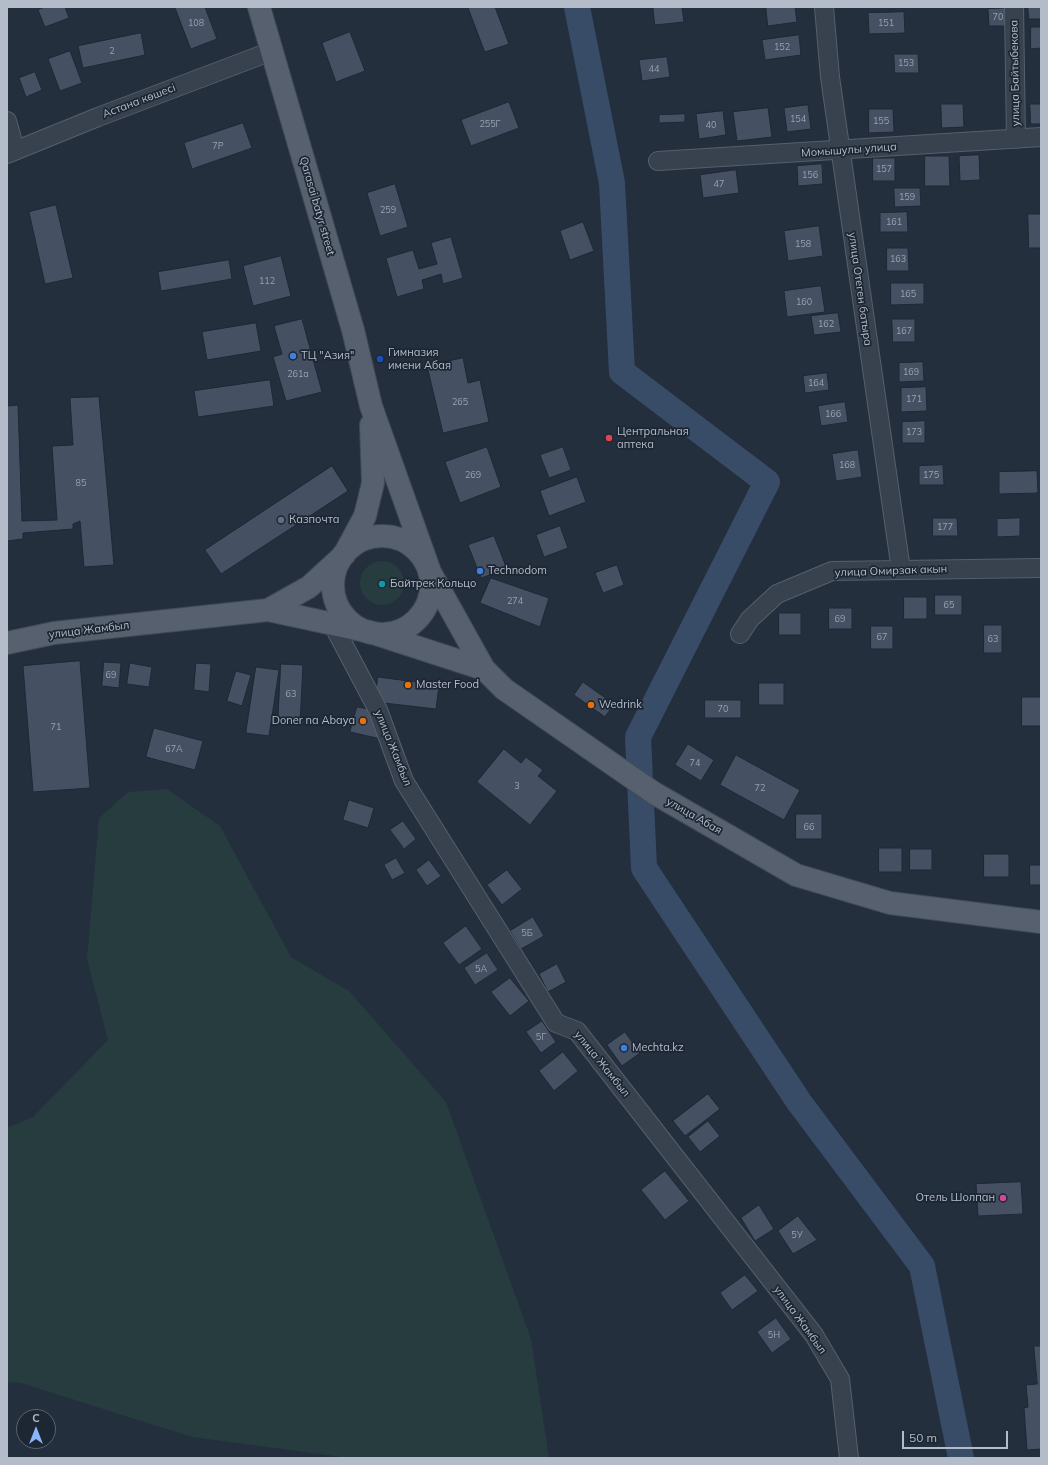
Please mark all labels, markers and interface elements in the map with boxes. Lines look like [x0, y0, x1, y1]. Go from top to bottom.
house number: 70 [993, 12, 1003, 22]
house number: 108 [188, 18, 204, 28]
house number: 151 [878, 18, 894, 28]
street label: улица Байтыбекова [1007, 20, 1023, 126]
house number: 152 [774, 42, 790, 52]
house number: 2 [109, 46, 115, 56]
house number: 153 [898, 58, 914, 68]
house number: 44 [649, 64, 659, 74]
street label: Астана көшесі [101, 81, 177, 121]
house number: 154 [790, 114, 806, 124]
house number: 155 [873, 116, 889, 126]
house number: 255Г [479, 119, 501, 129]
house number: 40 [706, 120, 716, 130]
street label: Момышулы улица [801, 140, 897, 160]
house number: 7P [212, 141, 224, 151]
street label: Qarasai batyr street [297, 155, 337, 257]
house number: 157 [876, 164, 892, 174]
house number: 156 [802, 170, 818, 180]
house number: 47 [714, 179, 724, 189]
house number: 159 [899, 192, 915, 202]
house number: 259 [380, 205, 396, 215]
house number: 161 [886, 217, 902, 227]
street label: улица Отеген батыра [845, 231, 875, 347]
house number: 158 [795, 239, 811, 249]
house number: 163 [890, 254, 906, 264]
house number: 112 [259, 276, 275, 286]
house number: 165 [900, 289, 916, 299]
house number: 160 [796, 297, 812, 307]
house number: 162 [818, 319, 834, 329]
house number: 167 [896, 326, 912, 336]
place label: Гимназия имени Абая [388, 346, 451, 372]
place label: ТЦ "Азия" [301, 349, 354, 363]
marker: ТЦ "Азия" [288, 351, 298, 361]
marker: Гимназия имени Абая [375, 354, 385, 364]
house number: 169 [903, 367, 919, 377]
house number: 261а [287, 369, 309, 379]
house number: 164 [808, 378, 824, 388]
house number: 171 [906, 394, 922, 404]
house number: 265 [452, 397, 468, 407]
house number: 166 [825, 409, 841, 419]
place label: Центральная аптека [617, 425, 689, 451]
house number: 173 [906, 427, 922, 437]
marker: Центральная аптека [604, 433, 614, 443]
house number: 168 [839, 460, 855, 470]
house number: 269 [465, 470, 481, 480]
house number: 175 [923, 470, 939, 480]
house number: 85 [76, 478, 86, 488]
place label: Казпочта [289, 513, 339, 527]
marker: Казпочта [276, 515, 286, 525]
house number: 177 [937, 522, 953, 532]
street label: улица Омирзак акын [835, 562, 947, 580]
place label: Technodom [488, 564, 547, 578]
marker: Technodom [475, 566, 485, 576]
place label: Байтрек Кольцо [390, 577, 476, 591]
marker: Байтрек Кольцо [377, 579, 387, 589]
house number: 274 [507, 596, 523, 606]
house number: 65 [944, 600, 954, 610]
house number: 69 [835, 614, 845, 624]
street label: улица Жамбыл [48, 619, 130, 641]
house number: 67 [877, 632, 887, 642]
house number: 63 [988, 634, 998, 644]
house number: 69 [106, 670, 116, 680]
place label: Master Food [416, 678, 479, 692]
marker: Master Food [403, 680, 413, 690]
house number: 63 [286, 689, 296, 699]
place label: Wedrink [599, 698, 642, 712]
marker: Wedrink [586, 700, 596, 710]
house number: 70 [718, 704, 728, 714]
street label: улица Жамбыл [372, 708, 414, 788]
place label: Doner na Abaya [272, 714, 355, 728]
marker: Doner na Abaya [358, 716, 368, 726]
house number: 71 [51, 722, 61, 732]
house number: 67А [165, 744, 183, 754]
house number: 74 [690, 758, 700, 768]
house number: 3 [514, 781, 520, 791]
house number: 72 [755, 783, 765, 793]
street label: улица Абая [664, 795, 724, 837]
house number: 66 [804, 822, 814, 832]
house number: 5Б [521, 928, 533, 938]
house number: 5А [475, 964, 487, 974]
street label: улица Жамбыл [571, 1028, 633, 1100]
house number: 5Г [536, 1032, 546, 1042]
place label: Mechta.kz [632, 1041, 684, 1055]
marker: Mechta.kz [619, 1043, 629, 1053]
place label: Отель Шолпан [916, 1191, 995, 1205]
marker: Отель Шолпан [998, 1193, 1008, 1203]
house number: 5У [791, 1230, 803, 1240]
street label: улица Жамбыл [771, 1283, 829, 1357]
house number: 5H [768, 1330, 780, 1340]
north arrow [16, 1409, 56, 1449]
text: С [32, 1411, 40, 1425]
scale bar [904, 1423, 1010, 1449]
text: 50 m [909, 1430, 937, 1445]

